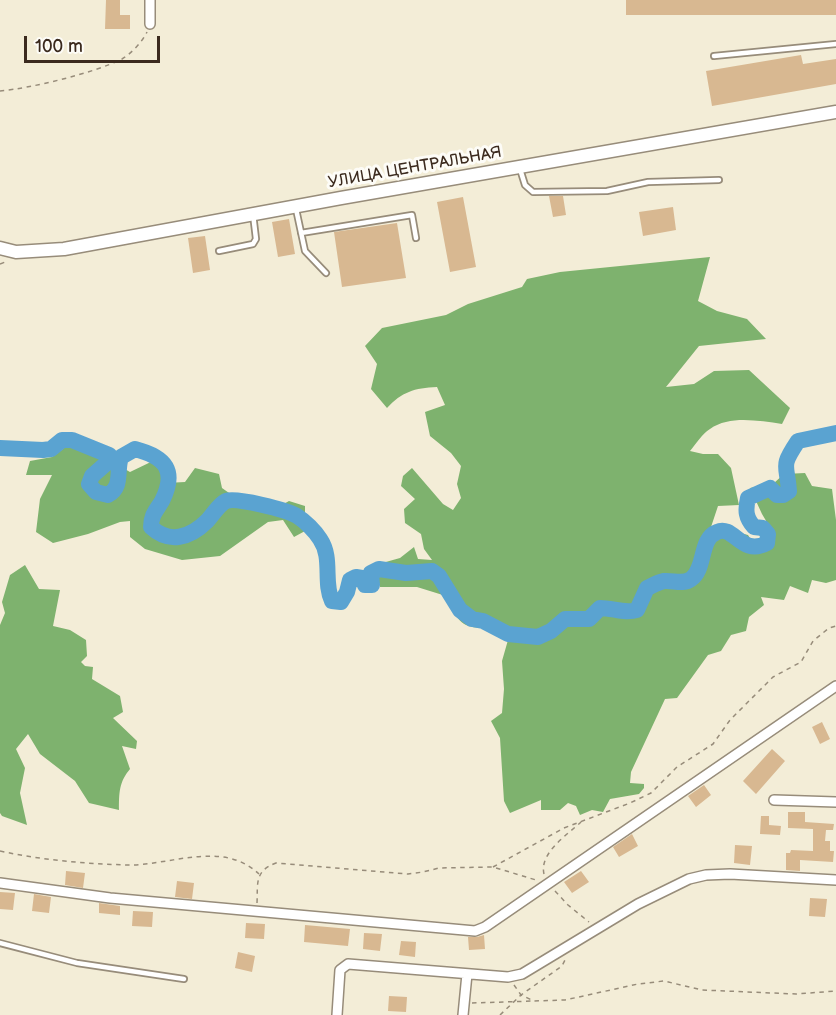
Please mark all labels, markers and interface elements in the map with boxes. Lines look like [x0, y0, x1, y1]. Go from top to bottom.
scale bar [27, 24, 164, 62]
text: 100 m [35, 36, 83, 57]
street label: УЛИЦА ЦЕНТРАЛЬНАЯ [327, 143, 503, 193]

